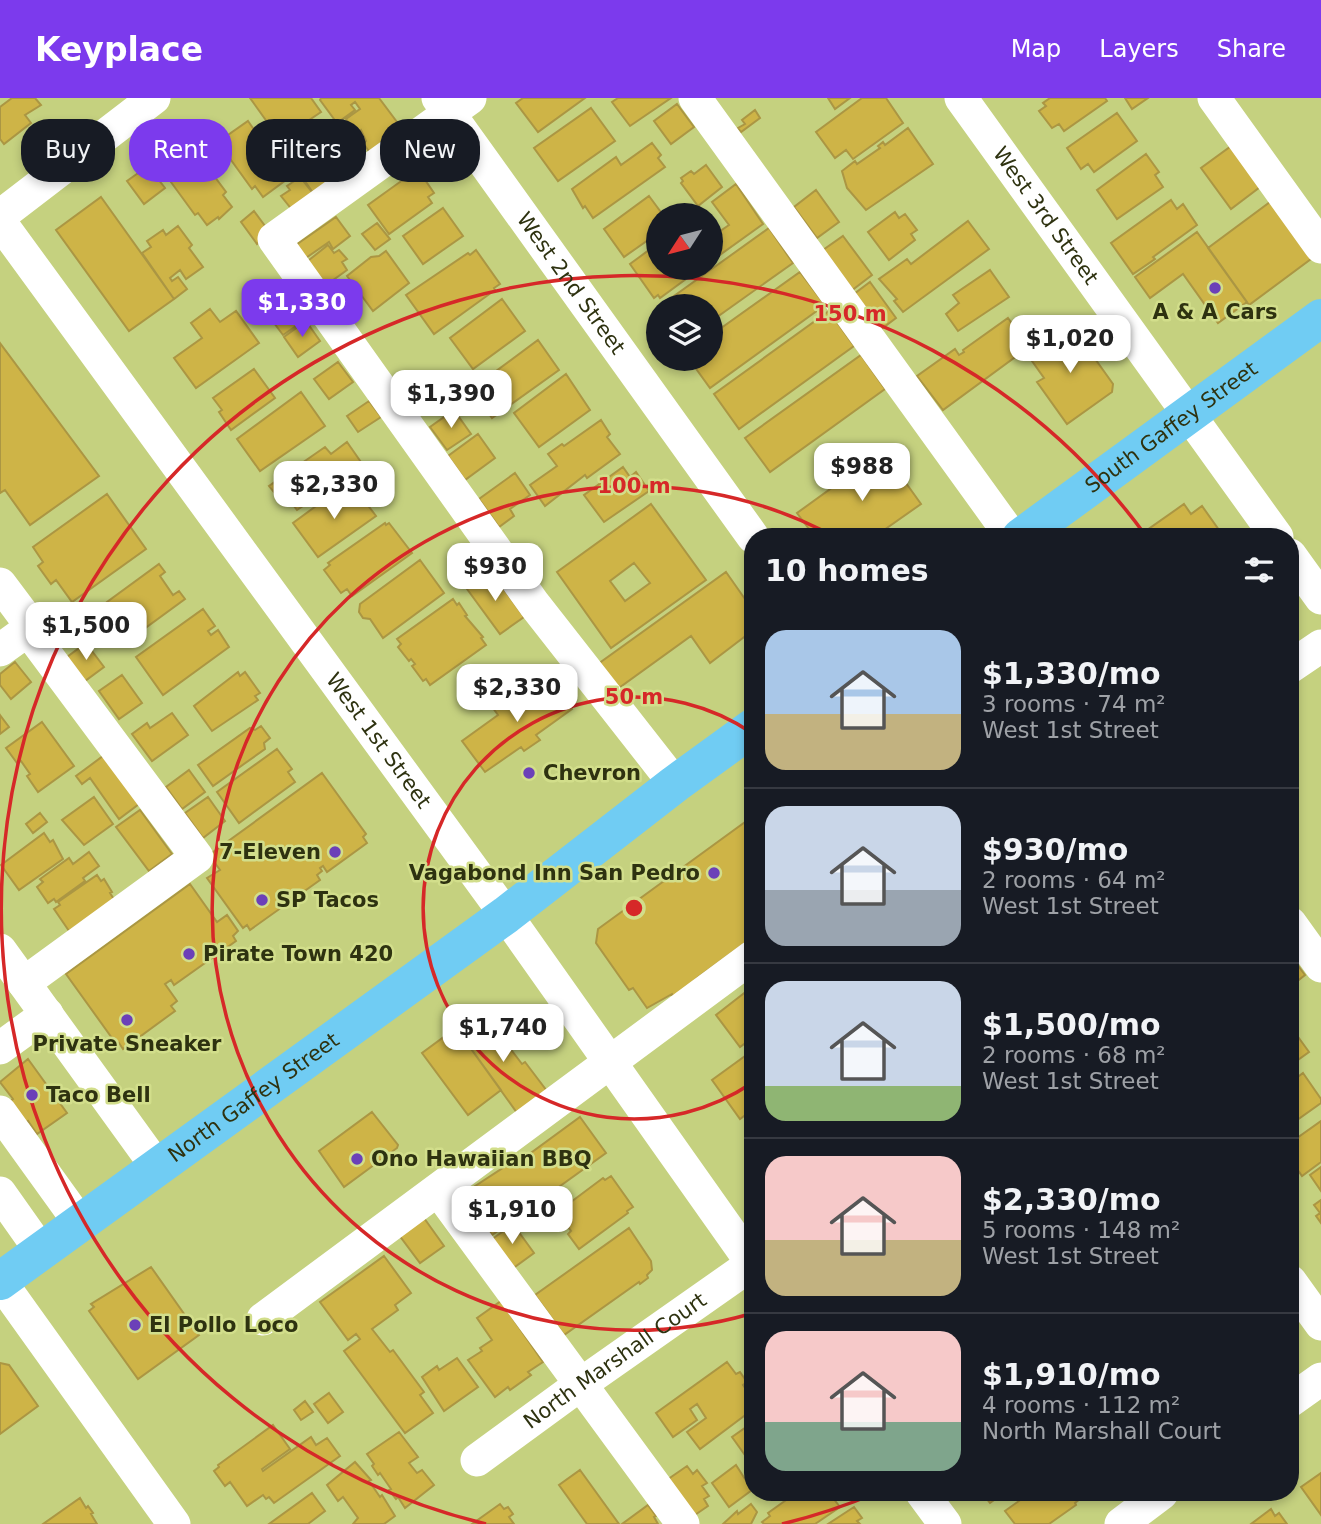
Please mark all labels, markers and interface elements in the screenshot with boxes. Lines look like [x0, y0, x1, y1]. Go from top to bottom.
text: Keyplace [35, 30, 203, 69]
text: Map [1011, 35, 1061, 63]
text: Layers [1099, 35, 1179, 63]
text: Share [1217, 35, 1286, 63]
chip: Buy [21, 119, 115, 182]
chip: Rent [129, 119, 232, 182]
chip: Filters [246, 119, 366, 182]
chip: New [380, 119, 480, 182]
street label: West 3rd Street [988, 142, 1103, 289]
north arrow [646, 203, 723, 280]
map controls [646, 203, 723, 371]
street label: West 2nd Street [512, 208, 630, 359]
pin: $1,330 [245, 280, 359, 339]
marker: A & A Cars [1207, 280, 1223, 296]
text: $1,330 [258, 289, 346, 315]
button: layers [646, 294, 723, 371]
place label: A & A Cars [1152, 300, 1278, 324]
text: 150 m [813, 302, 887, 326]
pin: $1,020 [1013, 316, 1127, 375]
text: $1,020 [1026, 325, 1114, 351]
street label: South Gaffey Street [1080, 357, 1262, 498]
pin: $1,390 [394, 370, 508, 430]
text: $1,390 [407, 380, 495, 406]
pin: $988 [821, 444, 903, 503]
text: $988 [830, 453, 894, 479]
pin: $2,330 [277, 462, 391, 521]
text: $2,330 [290, 471, 378, 497]
text: 100 m [597, 474, 671, 498]
pin: $930 [454, 544, 536, 603]
icon: filters [1240, 551, 1278, 589]
text: $930 [463, 553, 527, 579]
text: 10 homes [765, 553, 929, 588]
pin: $1,500 [29, 602, 143, 662]
text: $1,500 [42, 612, 130, 638]
text: $1,330/mo [982, 656, 1161, 691]
icon: home [821, 658, 905, 742]
pin: $2,330 [460, 664, 574, 724]
street label: West 1st Street [321, 668, 436, 813]
text: $2,330 [473, 674, 561, 700]
text: 50 m [605, 685, 663, 709]
text: 3 rooms · 74 m² [982, 691, 1166, 717]
text: West 1st Street [982, 717, 1159, 743]
place label: Chevron [543, 761, 641, 785]
marker: Chevron [521, 765, 537, 781]
text: $930/mo [982, 832, 1128, 867]
icon: home [821, 834, 905, 918]
place label: 7-Eleven [219, 840, 321, 864]
marker: 7-Eleven [327, 844, 343, 860]
place label: Vagabond Inn San Pedro [409, 861, 700, 885]
marker: Vagabond Inn San Pedro [706, 865, 722, 881]
text: 2 rooms · 64 m² [982, 867, 1166, 893]
place label: SP Tacos [276, 888, 379, 912]
marker: SP Tacos [254, 892, 270, 908]
text: West 1st Street [982, 893, 1159, 919]
centre of rings [622, 896, 646, 920]
place label: Pirate Town 420 [203, 942, 393, 966]
marker: Pirate Town 420 [181, 946, 197, 962]
pin: $1,740 [446, 1004, 560, 1064]
text: $1,500/mo [982, 1007, 1161, 1042]
icon: home [821, 1009, 905, 1093]
marker: Private Sneaker [119, 1012, 135, 1028]
text: $1,740 [459, 1014, 547, 1040]
street label: North Gaffey Street [164, 1028, 344, 1167]
place label: Private Sneaker [33, 1032, 222, 1056]
text: 2 rooms · 68 m² [982, 1042, 1166, 1068]
text: West 1st Street [982, 1068, 1159, 1094]
place label: Taco Bell [46, 1083, 151, 1107]
marker: Taco Bell [24, 1087, 40, 1103]
place label: Ono Hawaiian BBQ [371, 1147, 592, 1171]
marker: Ono Hawaiian BBQ [349, 1151, 365, 1167]
text: $2,330/mo [982, 1182, 1161, 1217]
icon: home [821, 1184, 905, 1268]
pin: $1,910 [455, 1186, 569, 1246]
text: $1,910 [468, 1196, 556, 1222]
text: 5 rooms · 148 m² [982, 1217, 1180, 1243]
text: West 1st Street [982, 1243, 1159, 1269]
street label: North Marshall Court [519, 1288, 711, 1434]
place label: El Pollo Loco [149, 1313, 299, 1337]
marker: El Pollo Loco [127, 1317, 143, 1333]
text: $1,910/mo [982, 1357, 1161, 1392]
icon: home [821, 1359, 905, 1443]
text: 4 rooms · 112 m² [982, 1392, 1180, 1418]
text: North Marshall Court [982, 1418, 1221, 1444]

